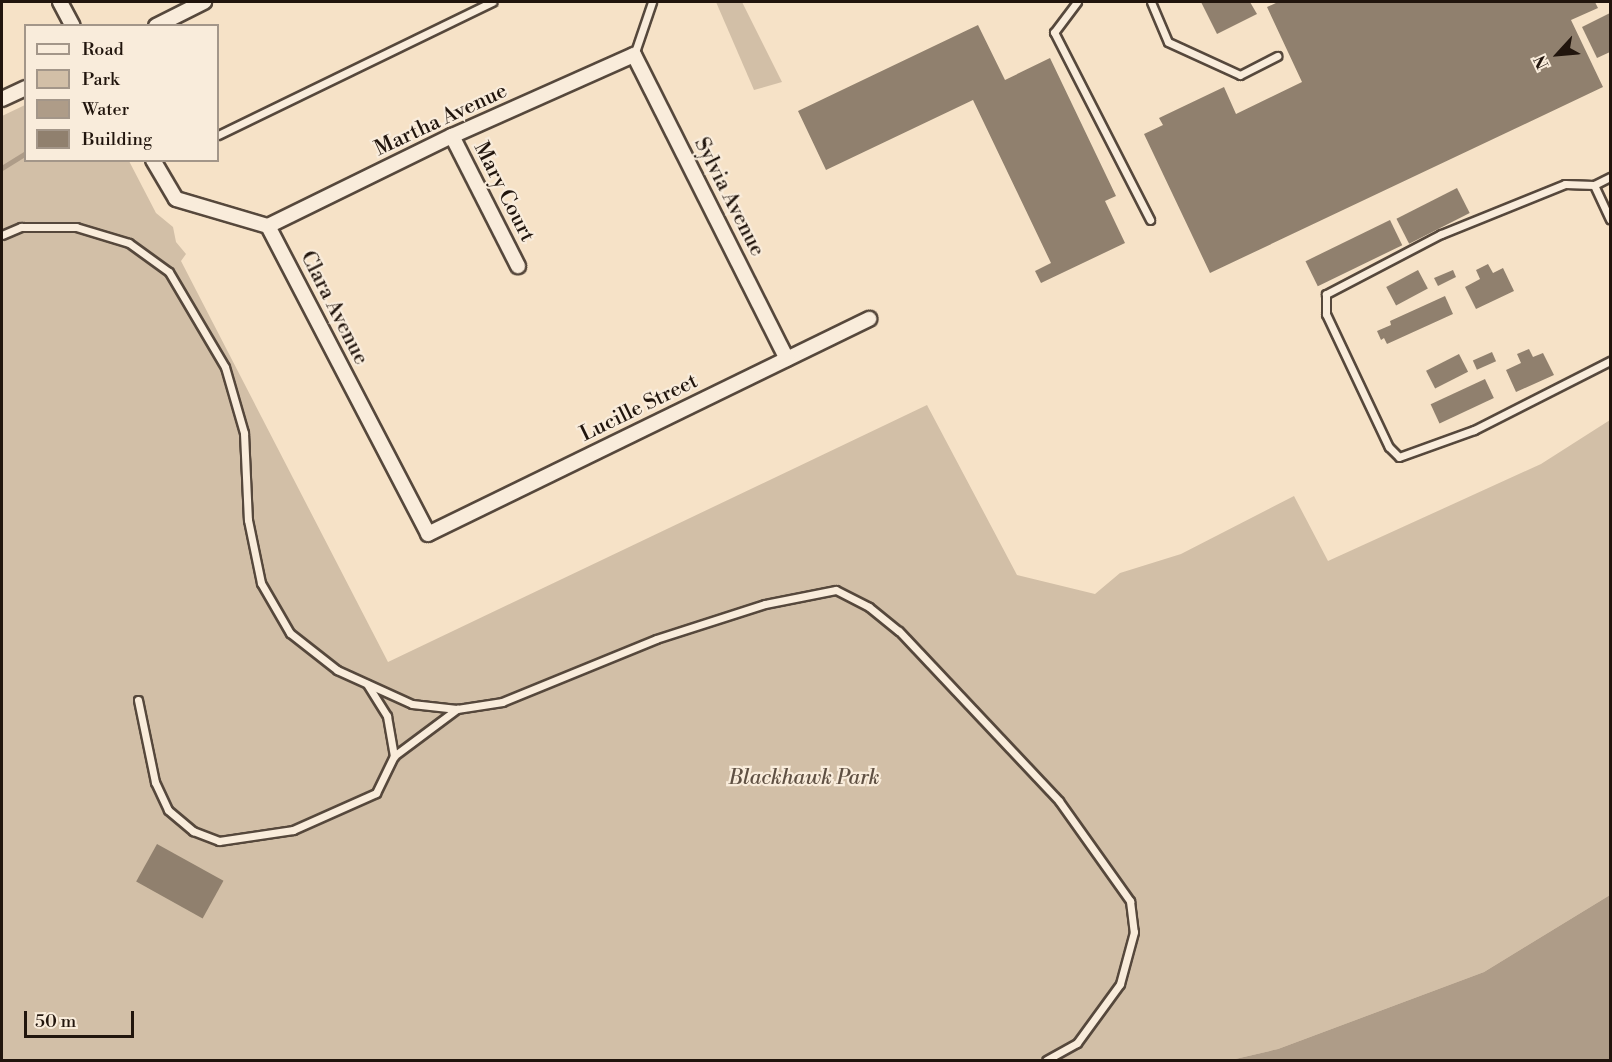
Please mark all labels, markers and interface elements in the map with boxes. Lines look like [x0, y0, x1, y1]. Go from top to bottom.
legend [24, 24, 219, 162]
north arrow [1528, 24, 1588, 84]
text: Road [82, 38, 124, 61]
text: N [1530, 52, 1554, 72]
text: Park [82, 68, 119, 91]
street label: Martha Avenue [371, 78, 511, 162]
text: Water [82, 98, 129, 121]
text: Building [82, 128, 152, 151]
street label: Sylvia Avenue [688, 133, 770, 261]
street label: Mary Court [468, 138, 540, 246]
street label: Clara Avenue [295, 247, 373, 369]
street label: Lucille Street [576, 369, 702, 447]
park label: Blackhawk Park [729, 765, 879, 791]
scale bar [27, 999, 136, 1037]
text: 50 m [35, 1010, 76, 1033]

